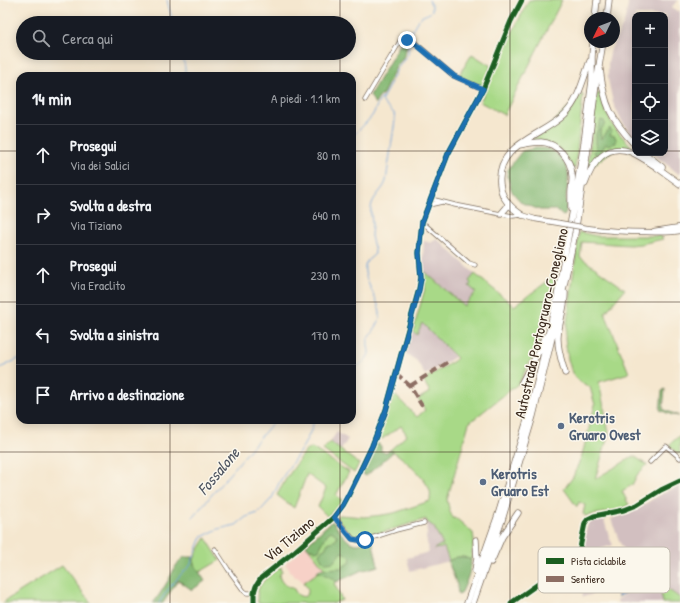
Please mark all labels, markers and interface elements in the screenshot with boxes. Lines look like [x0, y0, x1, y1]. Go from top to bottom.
north arrow [584, 12, 620, 48]
map controls [632, 12, 668, 156]
button: + [632, 12, 668, 48]
search box [16, 16, 356, 60]
icon: search [30, 27, 52, 49]
text: Cerca qui [62, 28, 113, 49]
route end [398, 31, 416, 49]
button: − [632, 48, 668, 84]
button: locate [632, 84, 668, 120]
text: 14 min [32, 87, 72, 110]
text: A piedi · 1.1 km [271, 89, 340, 107]
button: layers [632, 120, 668, 156]
text: Prosegui [70, 135, 117, 156]
icon: ahead [32, 144, 54, 166]
text: 80 m [317, 146, 340, 164]
text: Via dei Salici [70, 156, 130, 174]
text: Svolta a destra [70, 195, 151, 216]
icon: right [32, 204, 54, 226]
text: 640 m [312, 206, 340, 224]
text: Via Tiziano [70, 216, 122, 234]
street label: Autostrada Portogruaro-Conegliano [509, 226, 573, 420]
text: Prosegui [70, 255, 117, 276]
icon: ahead [32, 264, 54, 286]
text: 230 m [310, 266, 340, 284]
text: Via Eraclito [70, 276, 125, 294]
icon: left [32, 324, 54, 346]
text: Svolta a sinistra [70, 324, 159, 345]
text: 170 m [311, 326, 340, 344]
icon: arrive [32, 384, 54, 406]
text: Arrivo a destinazione [70, 384, 184, 405]
place label: Kerotris Gruaro Ovest [569, 407, 641, 445]
marker: Kerotris Gruaro Ovest [556, 421, 566, 431]
water label: Fossalone [192, 442, 245, 499]
place label: Kerotris Gruaro Est [491, 463, 550, 501]
marker: Kerotris Gruaro Est [478, 477, 488, 487]
street label: Via Tiziano [259, 512, 319, 566]
route start [356, 531, 374, 549]
legend [538, 547, 670, 593]
text: Pista ciclabile [571, 554, 627, 568]
text: Sentiero [571, 572, 605, 586]

